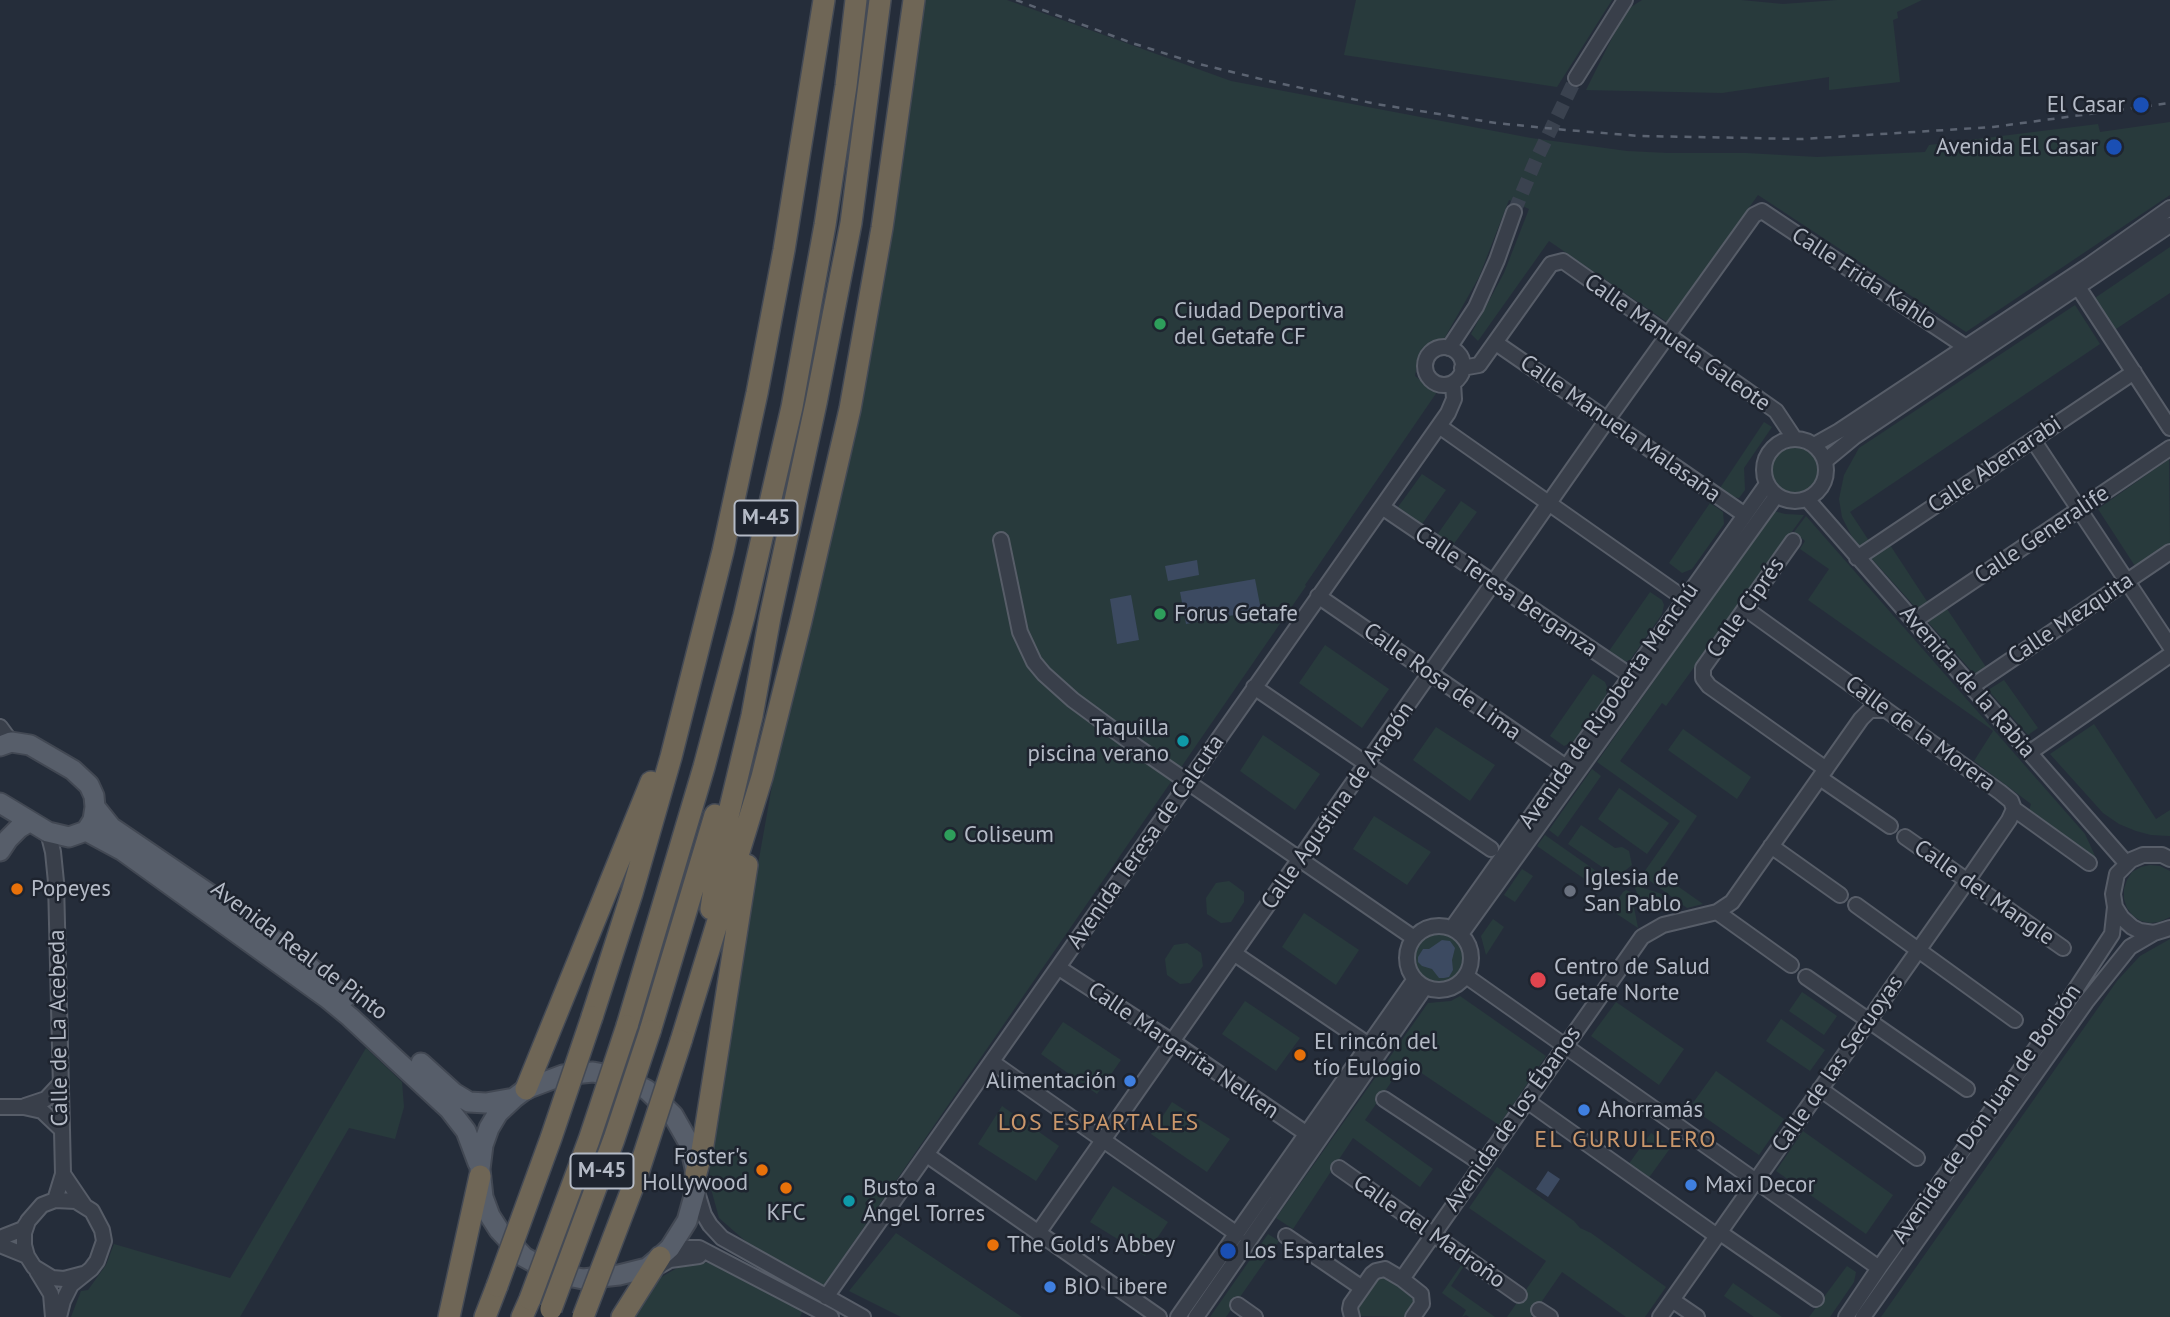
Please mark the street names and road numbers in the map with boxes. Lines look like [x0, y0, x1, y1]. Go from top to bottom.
street label: Calle Frida Kahlo [1786, 222, 1942, 336]
street label: Calle Manuela Galeote [1579, 268, 1775, 418]
street label: Calle Manuela Malasaña [1514, 349, 1726, 509]
street label: Calle Abenarabi [1923, 410, 2067, 520]
street label: Calle Generalife [1969, 480, 2115, 590]
road number: M-45 [734, 500, 798, 536]
street label: Calle Teresa Berganza [1409, 521, 1603, 663]
street label: Calle Ciprés [1701, 552, 1791, 664]
street label: Calle Mezquita [2003, 567, 2139, 671]
street label: Avenida de Rigoberta Menchú [1513, 578, 1705, 834]
street label: Avenida de la Rabia [1893, 600, 2041, 764]
street label: Calle Rosa de Lima [1358, 617, 1526, 747]
street label: Calle de la Morera [1839, 670, 2001, 798]
street label: Calle Agustina de Aragón [1256, 697, 1420, 915]
street label: Avenida Teresa de Calcuta [1062, 730, 1230, 954]
street label: Calle del Mangle [1908, 834, 2060, 952]
street label: Avenida Real de Pinto [205, 876, 393, 1026]
street label: Calle de La Acebeda [43, 929, 75, 1127]
street label: Calle de las Secuoyas [1767, 970, 1909, 1158]
street label: Calle Margarita Nelken [1082, 977, 1284, 1125]
street label: Avenida de Don Juan de Borbón [1887, 979, 2087, 1249]
street label: Avenida de los Ébanos [1439, 1021, 1587, 1217]
road number: M-45 [570, 1154, 634, 1188]
street label: Calle del Madroño [1348, 1169, 1510, 1295]

